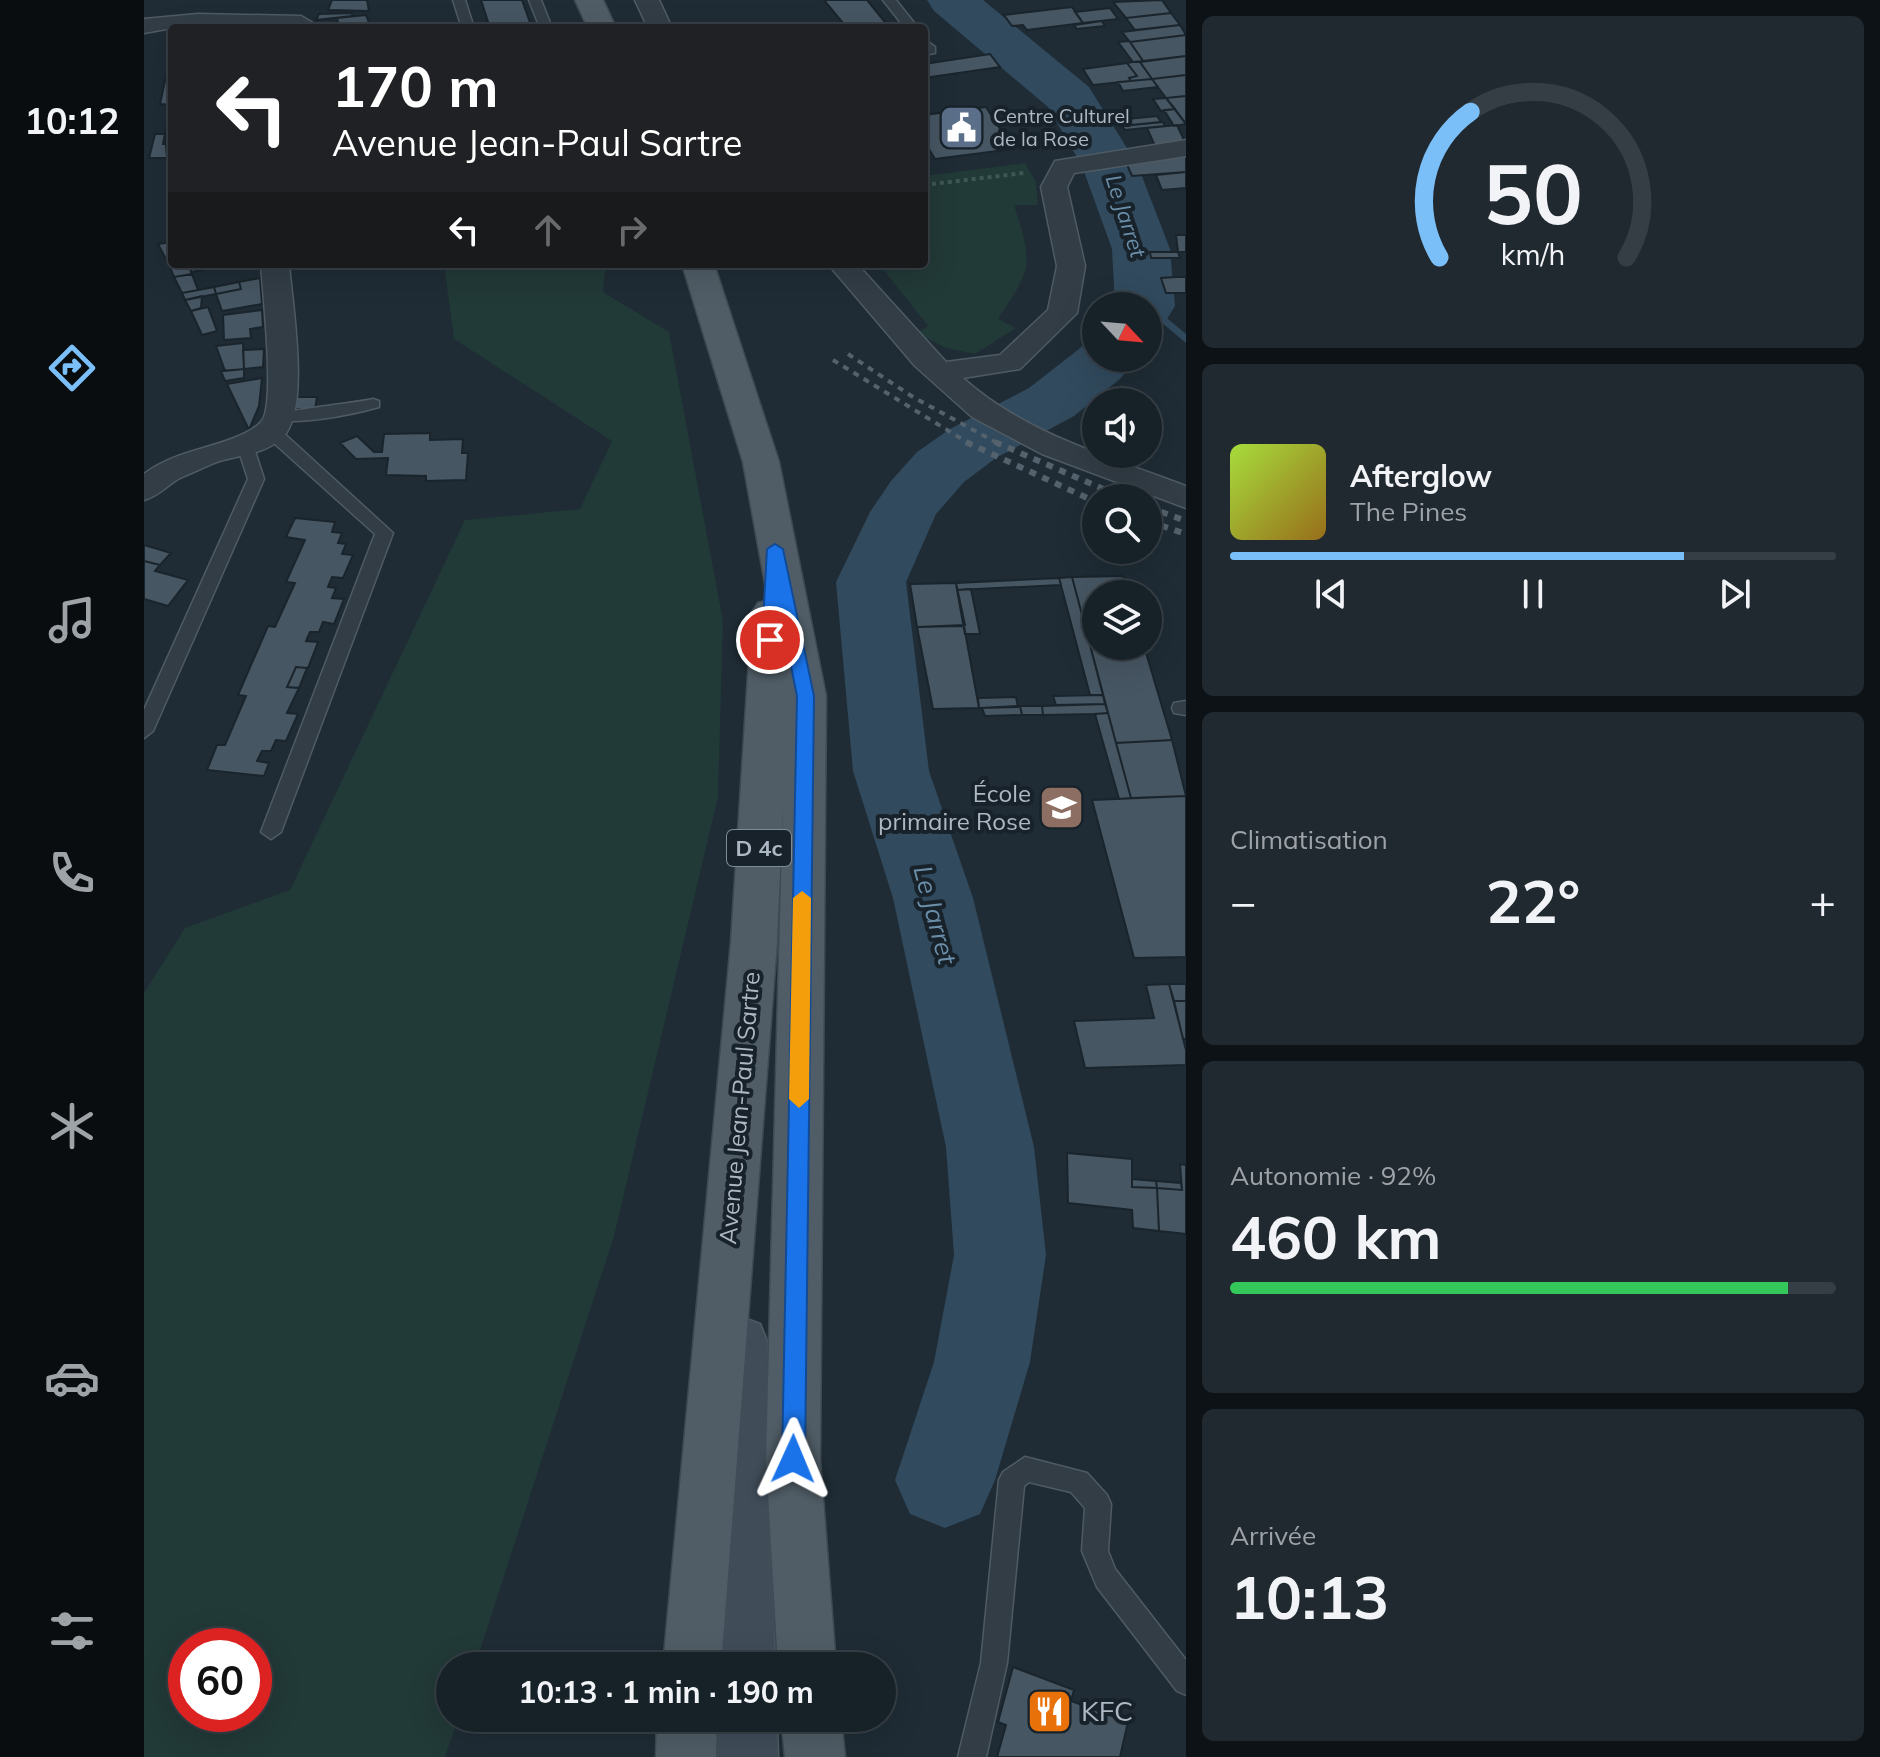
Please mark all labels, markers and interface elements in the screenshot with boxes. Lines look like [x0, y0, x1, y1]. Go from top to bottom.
text: 170 m [332, 51, 499, 121]
icon: left [200, 56, 304, 160]
text: 10:12 [24, 98, 120, 143]
place label: Centre Culturel de la Rose [993, 103, 1130, 151]
public building icon: Centre Culturel de la Rose [938, 104, 986, 152]
text: Avenue Jean-Paul Sartre [332, 120, 742, 165]
text: 50 [1483, 140, 1583, 245]
water label: Le Jarret [1099, 171, 1153, 262]
icon: left [442, 208, 486, 252]
icon: ahead [526, 208, 570, 252]
icon: right [610, 208, 654, 252]
text: km/h [1501, 236, 1565, 272]
north arrow [1082, 292, 1162, 372]
map controls [1082, 292, 1162, 660]
icon: directions [44, 340, 100, 396]
button: sound [1082, 388, 1162, 468]
text: Afterglow [1350, 457, 1492, 495]
button: search [1082, 484, 1162, 564]
text: The Pines [1350, 495, 1467, 528]
icon: previous [1309, 572, 1353, 616]
icon: pause [1511, 572, 1555, 616]
icon: next [1713, 572, 1757, 616]
button: layers [1082, 580, 1162, 660]
icon: music [44, 592, 100, 648]
pin [736, 606, 804, 674]
icon: arrive [748, 618, 792, 662]
place label: École primaire Rose [878, 778, 1031, 836]
school or university icon: École primaire Rose [1038, 784, 1086, 832]
text: Climatisation [1230, 823, 1388, 856]
road number: D 4c [727, 830, 791, 866]
icon: phone [44, 845, 100, 901]
water label: Le Jarret [906, 862, 965, 969]
text: 22° [1486, 863, 1580, 938]
text: − [1230, 874, 1256, 929]
text: + [1810, 874, 1836, 929]
street label: Avenue Jean-Paul Sartre [712, 970, 766, 1245]
icon: climate [44, 1098, 100, 1154]
text: Autonomie · 92% [1230, 1159, 1436, 1192]
text: 460 km [1230, 1199, 1442, 1274]
icon: car [44, 1350, 100, 1406]
position arrow [751, 1417, 835, 1501]
text: Arrivée [1230, 1519, 1316, 1552]
text: 10:13 [1230, 1559, 1389, 1634]
icon: filters [44, 1603, 100, 1659]
speed limit sign: 60 [168, 1628, 272, 1732]
text: 10:13 · 1 min · 190 m [518, 1673, 814, 1711]
restaurant icon: KFC [1026, 1687, 1074, 1735]
place label: KFC [1081, 1693, 1133, 1728]

